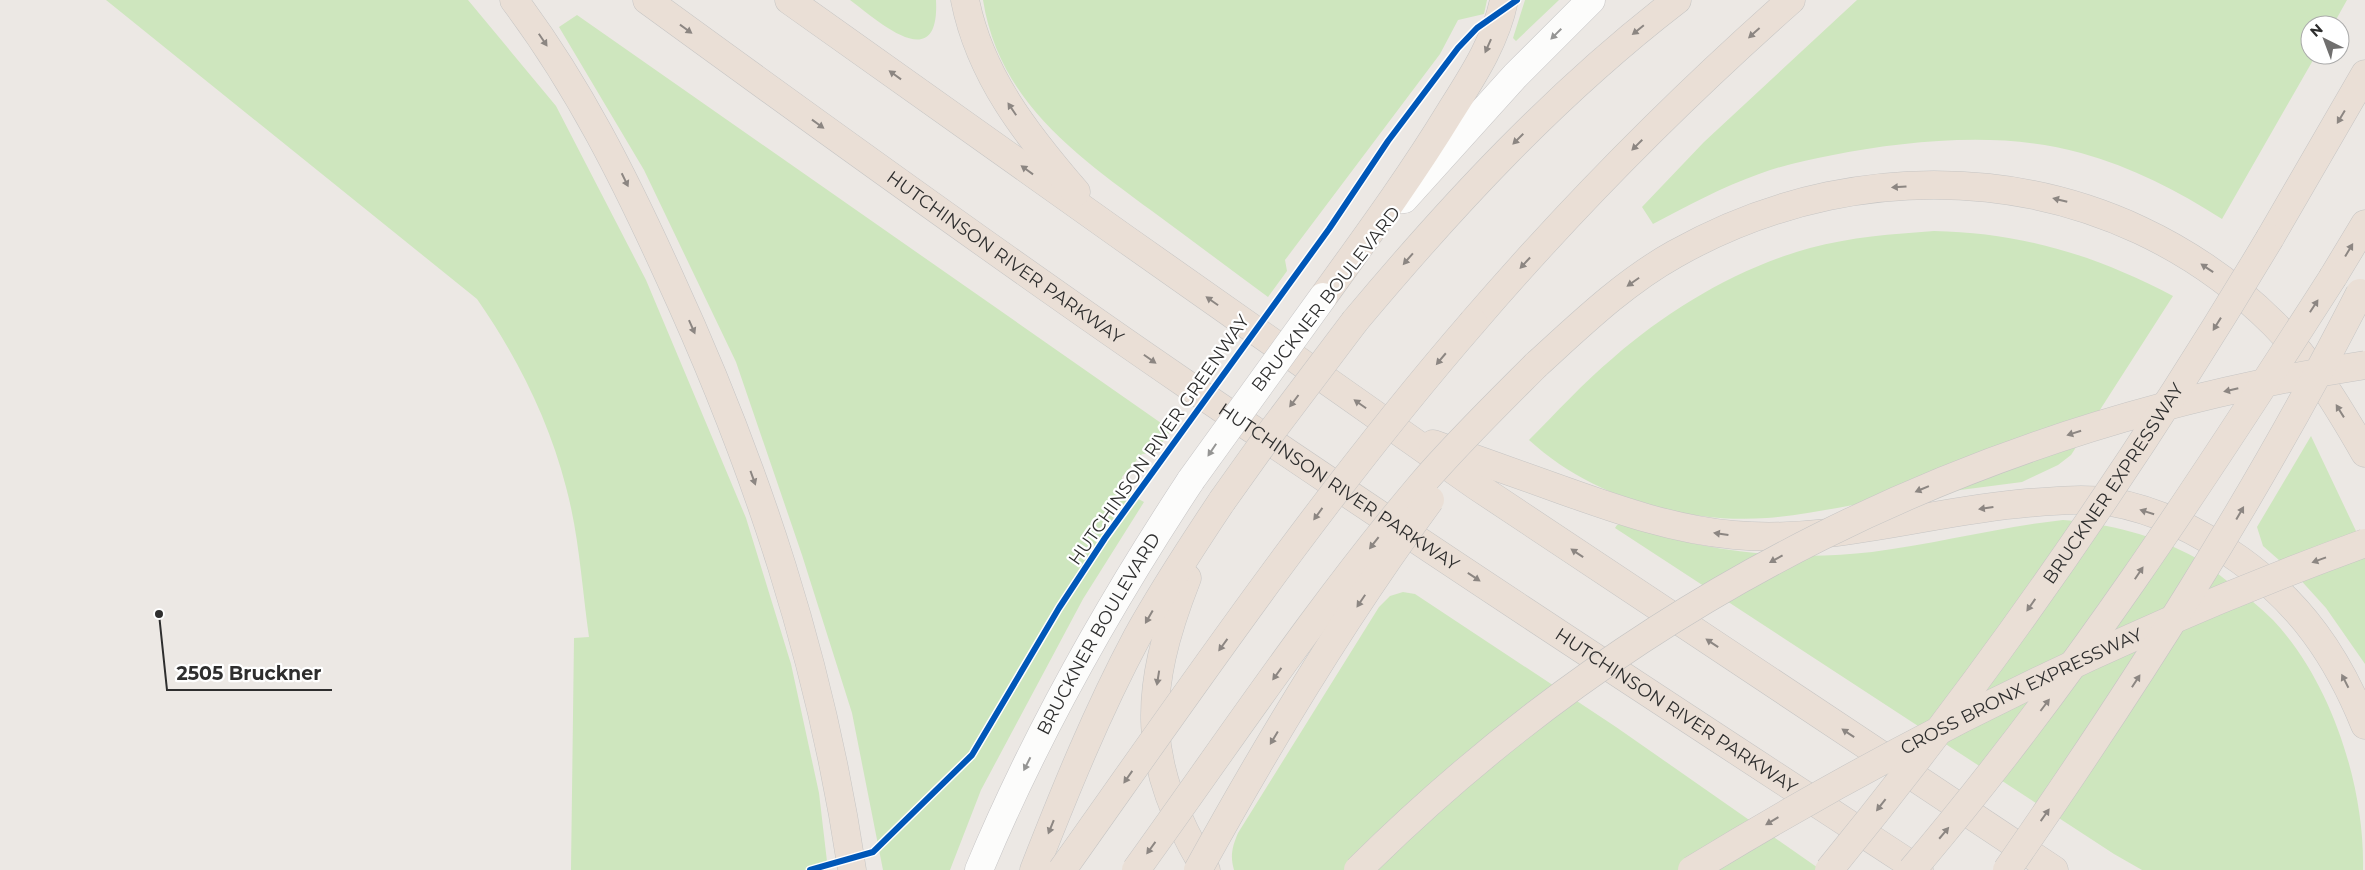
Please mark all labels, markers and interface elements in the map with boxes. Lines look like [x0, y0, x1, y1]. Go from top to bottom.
north arrow [2300, 15, 2350, 65]
text: N [2306, 20, 2327, 41]
one-way arrow [679, 24, 693, 34]
one-way arrow [1632, 25, 1645, 36]
one-way arrow [1748, 27, 1761, 38]
one-way arrow [1550, 28, 1562, 40]
one-way arrow [538, 33, 548, 46]
one-way arrow [1484, 39, 1492, 53]
one-way arrow [888, 70, 902, 80]
one-way arrow [1007, 103, 1017, 116]
one-way arrow [2336, 110, 2345, 123]
one-way arrow [811, 119, 825, 129]
one-way arrow [1512, 133, 1524, 145]
one-way arrow [1631, 138, 1643, 150]
one-way arrow [1021, 164, 1034, 175]
street label: HUTCHINSON RIVER PARKWAY [882, 166, 1128, 349]
one-way arrow [621, 173, 629, 187]
one-way arrow [1890, 183, 1906, 191]
one-way arrow [2052, 196, 2067, 204]
street label: BRUCKNER BOULEVARD [1247, 202, 1405, 396]
one-way arrow [2344, 244, 2353, 257]
one-way arrow [1402, 252, 1413, 265]
one-way arrow [1519, 256, 1531, 268]
one-way arrow [2200, 263, 2213, 273]
one-way arrow [1626, 277, 1640, 287]
one-way arrow [1205, 296, 1219, 306]
one-way arrow [2309, 299, 2319, 312]
street label: HUTCHINSON RIVER GREENWAY [1064, 310, 1254, 569]
one-way arrow [2213, 317, 2222, 331]
one-way arrow [689, 320, 697, 334]
one-way arrow [1436, 353, 1447, 365]
one-way arrow [1143, 354, 1157, 364]
street label: BRUCKNER EXPRESSWAY [2038, 379, 2189, 588]
one-way arrow [2223, 386, 2239, 394]
one-way arrow [1289, 394, 1299, 408]
street label: HUTCHINSON RIVER PARKWAY [1214, 398, 1464, 576]
one-way arrow [1353, 399, 1366, 409]
one-way arrow [2336, 404, 2345, 418]
one-way arrow [2067, 429, 2082, 437]
one-way arrow [1207, 443, 1217, 456]
one-way arrow [750, 471, 757, 486]
one-way arrow [1914, 485, 1929, 493]
one-way arrow [1977, 504, 1993, 512]
one-way arrow [2235, 506, 2244, 519]
one-way arrow [1313, 507, 1324, 520]
one-way arrow [2139, 507, 2154, 515]
street label: BRUCKNER BOULEVARD [1032, 529, 1165, 738]
one-way arrow [1712, 529, 1728, 537]
one-way arrow [1369, 537, 1379, 550]
one-way arrow [1570, 549, 1584, 558]
one-way arrow [1769, 555, 1782, 564]
one-way arrow [2311, 556, 2326, 564]
one-way arrow [2134, 566, 2144, 580]
one-way arrow [1467, 572, 1481, 582]
one-way arrow [1356, 594, 1366, 607]
one-way arrow [2026, 599, 2036, 612]
one-way arrow [1145, 610, 1154, 623]
street label: HUTCHINSON RIVER PARKWAY [1551, 623, 1802, 799]
street label: CROSS BRONX EXPRESSWAY [1897, 623, 2146, 760]
one-way arrow [1217, 638, 1228, 651]
one-way arrow [1706, 638, 1719, 648]
callout: 2505 Bruckner [167, 656, 332, 690]
text: 2505 Bruckner [177, 662, 321, 685]
one-way arrow [1272, 667, 1282, 681]
one-way arrow [1154, 670, 1162, 686]
one-way arrow [2131, 674, 2140, 687]
one-way arrow [2341, 674, 2349, 688]
one-way arrow [2039, 699, 2050, 712]
one-way arrow [1841, 728, 1855, 738]
one-way arrow [1270, 732, 1279, 745]
one-way arrow [1023, 757, 1031, 771]
one-way arrow [1123, 770, 1133, 784]
one-way arrow [1875, 798, 1886, 811]
one-way arrow [2040, 809, 2050, 822]
one-way arrow [1766, 817, 1779, 826]
one-way arrow [1047, 820, 1055, 835]
one-way arrow [1938, 827, 1949, 840]
one-way arrow [1146, 841, 1156, 855]

